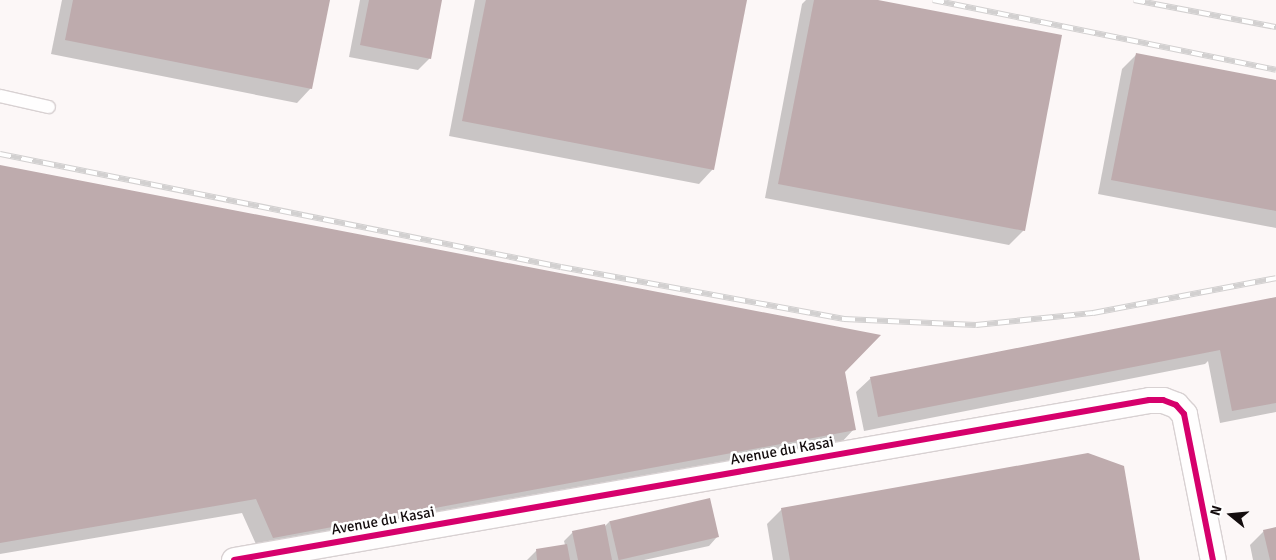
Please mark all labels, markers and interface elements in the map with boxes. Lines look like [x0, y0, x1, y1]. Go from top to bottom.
street label: Avenue du Kasai [729, 433, 835, 469]
north arrow [1206, 490, 1256, 540]
street label: Avenue du Kasai [330, 503, 436, 539]
text: N [1207, 503, 1226, 518]

